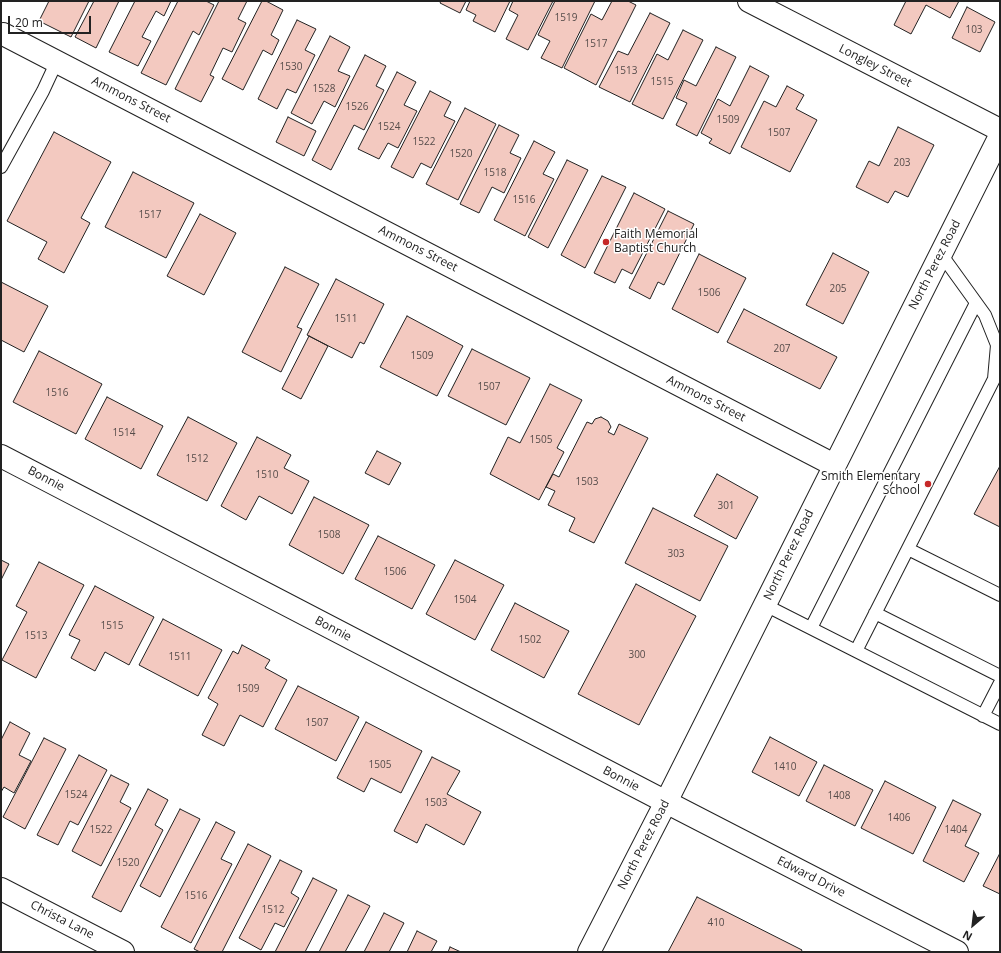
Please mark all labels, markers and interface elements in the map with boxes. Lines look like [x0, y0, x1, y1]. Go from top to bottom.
scale bar [10, 8, 93, 34]
house number: 1519 [555, 12, 577, 24]
text: 20 m [15, 14, 43, 31]
house number: 103 [965, 24, 983, 36]
house number: 1517 [585, 38, 607, 50]
street label: Longley Street [836, 41, 914, 91]
house number: 1530 [280, 61, 302, 73]
house number: 1513 [615, 65, 637, 77]
street label: Ammons Street [89, 74, 173, 126]
house number: 1515 [651, 76, 673, 88]
house number: 1528 [313, 83, 335, 95]
house number: 1526 [346, 101, 368, 113]
house number: 1509 [717, 114, 739, 126]
house number: 1524 [378, 121, 400, 133]
house number: 1507 [768, 127, 790, 139]
house number: 1522 [413, 136, 435, 148]
house number: 1520 [450, 148, 472, 160]
house number: 203 [893, 157, 911, 169]
house number: 1518 [484, 167, 506, 179]
house number: 1516 [513, 194, 535, 206]
house number: 1517 [139, 209, 161, 221]
street label: North Perez Road [906, 218, 964, 312]
street label: Ammons Street [376, 223, 460, 275]
place label: Faith Memorial Baptist Church [614, 228, 698, 256]
marker: Faith Memorial Baptist Church [601, 237, 611, 247]
house number: 205 [829, 283, 847, 295]
house number: 1506 [698, 287, 720, 299]
house number: 1511 [335, 313, 357, 325]
house number: 207 [773, 343, 791, 355]
house number: 1509 [411, 350, 433, 362]
street label: Ammons Street [664, 373, 748, 425]
house number: 1507 [478, 381, 500, 393]
house number: 1516 [46, 387, 68, 399]
house number: 1514 [113, 427, 135, 439]
house number: 1505 [530, 434, 552, 446]
house number: 1512 [186, 453, 208, 465]
street label: Bonnie [25, 463, 67, 495]
house number: 1510 [256, 469, 278, 481]
place label: Smith Elementary School [821, 470, 920, 498]
house number: 1503 [576, 476, 598, 488]
marker: Smith Elementary School [923, 479, 933, 489]
house number: 301 [717, 500, 735, 512]
street label: North Perez Road [761, 507, 817, 603]
house number: 1508 [318, 529, 340, 541]
house number: 303 [667, 548, 685, 560]
house number: 1506 [384, 566, 406, 578]
house number: 1504 [454, 594, 476, 606]
street label: Bonnie [312, 613, 354, 645]
house number: 1515 [101, 620, 123, 632]
house number: 1513 [25, 630, 47, 642]
house number: 1502 [519, 634, 541, 646]
house number: 300 [628, 649, 646, 661]
house number: 1511 [169, 651, 191, 663]
house number: 1509 [237, 683, 259, 695]
house number: 1507 [306, 717, 328, 729]
house number: 1505 [369, 759, 391, 771]
house number: 1410 [774, 761, 796, 773]
street label: Bonnie [600, 763, 642, 795]
house number: 1524 [65, 789, 87, 801]
house number: 1408 [828, 790, 850, 802]
house number: 1503 [425, 797, 447, 809]
street label: North Perez Road [615, 798, 673, 892]
house number: 1406 [888, 812, 910, 824]
house number: 1522 [90, 824, 112, 836]
house number: 1404 [945, 824, 967, 836]
street label: Edward Drive [774, 854, 848, 900]
house number: 1520 [117, 857, 139, 869]
house number: 1516 [185, 890, 207, 902]
street label: Christa Lane [28, 898, 96, 942]
house number: 1512 [262, 904, 284, 916]
north arrow [953, 905, 993, 945]
house number: 410 [707, 917, 725, 929]
text: N [960, 927, 975, 945]

